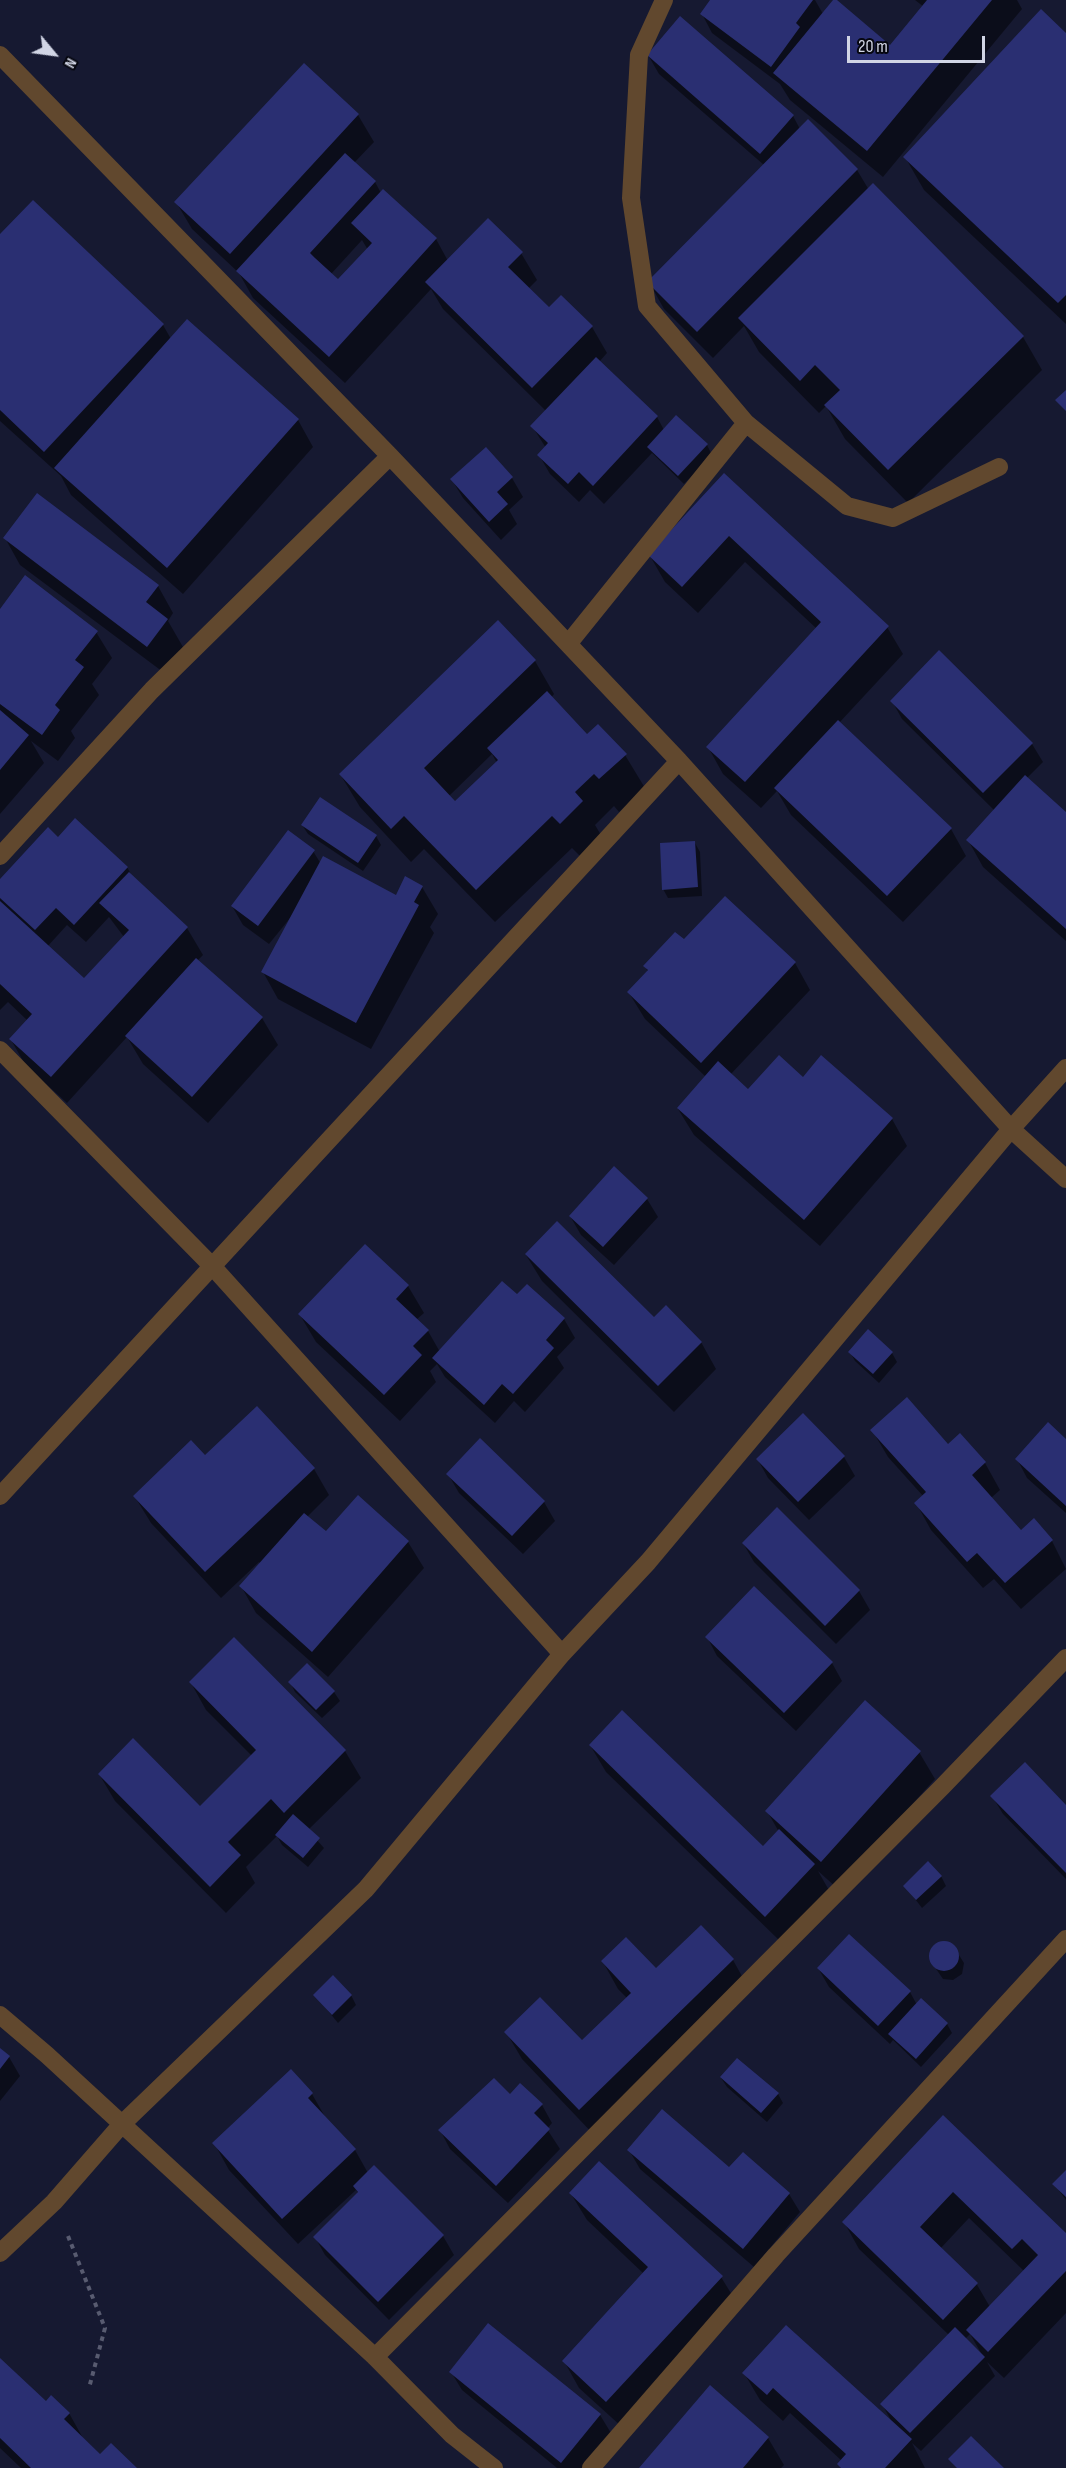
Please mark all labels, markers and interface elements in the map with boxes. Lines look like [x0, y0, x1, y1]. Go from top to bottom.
north arrow [24, 24, 84, 84]
scale bar [850, 24, 988, 62]
text: 20 m [858, 36, 888, 57]
text: N [60, 55, 81, 71]

